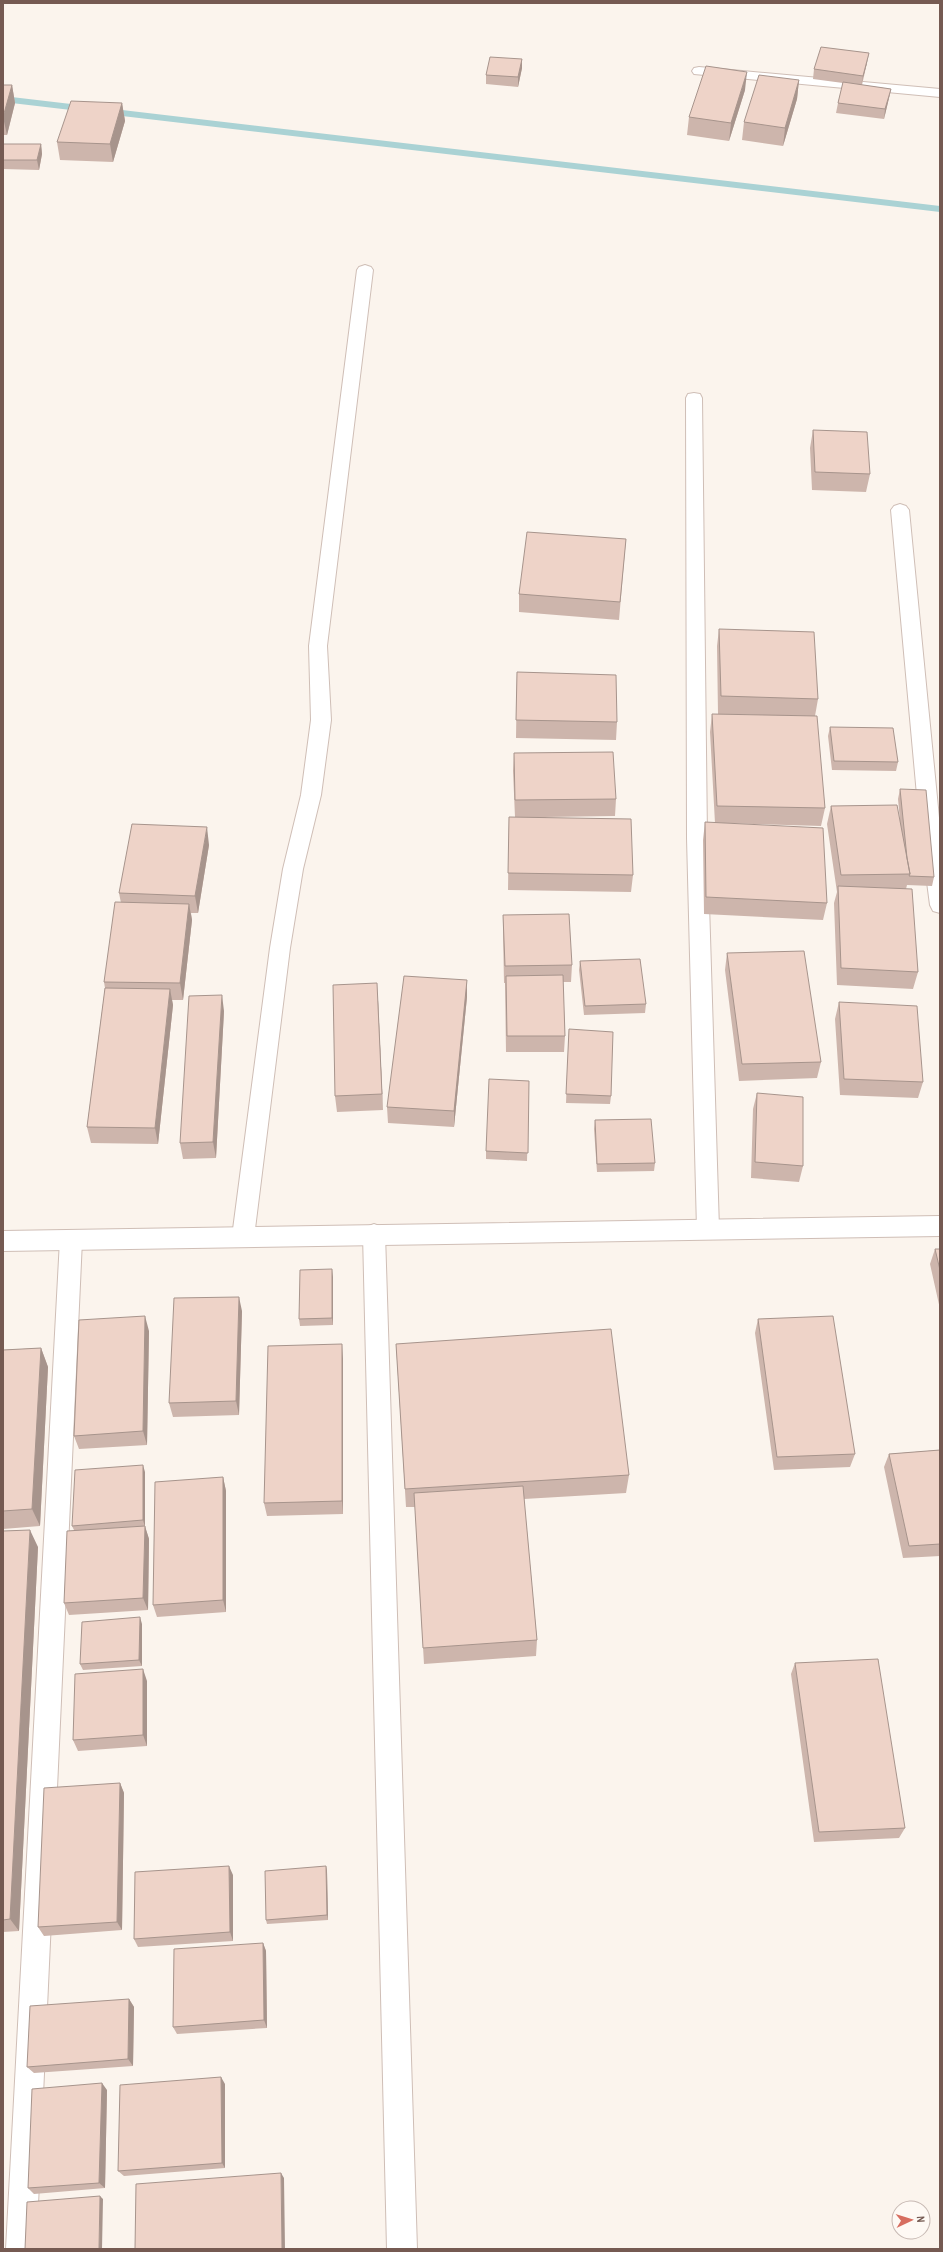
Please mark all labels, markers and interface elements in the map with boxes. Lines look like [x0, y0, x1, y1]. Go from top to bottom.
north arrow [891, 2200, 931, 2240]
text: N [914, 2216, 928, 2223]

